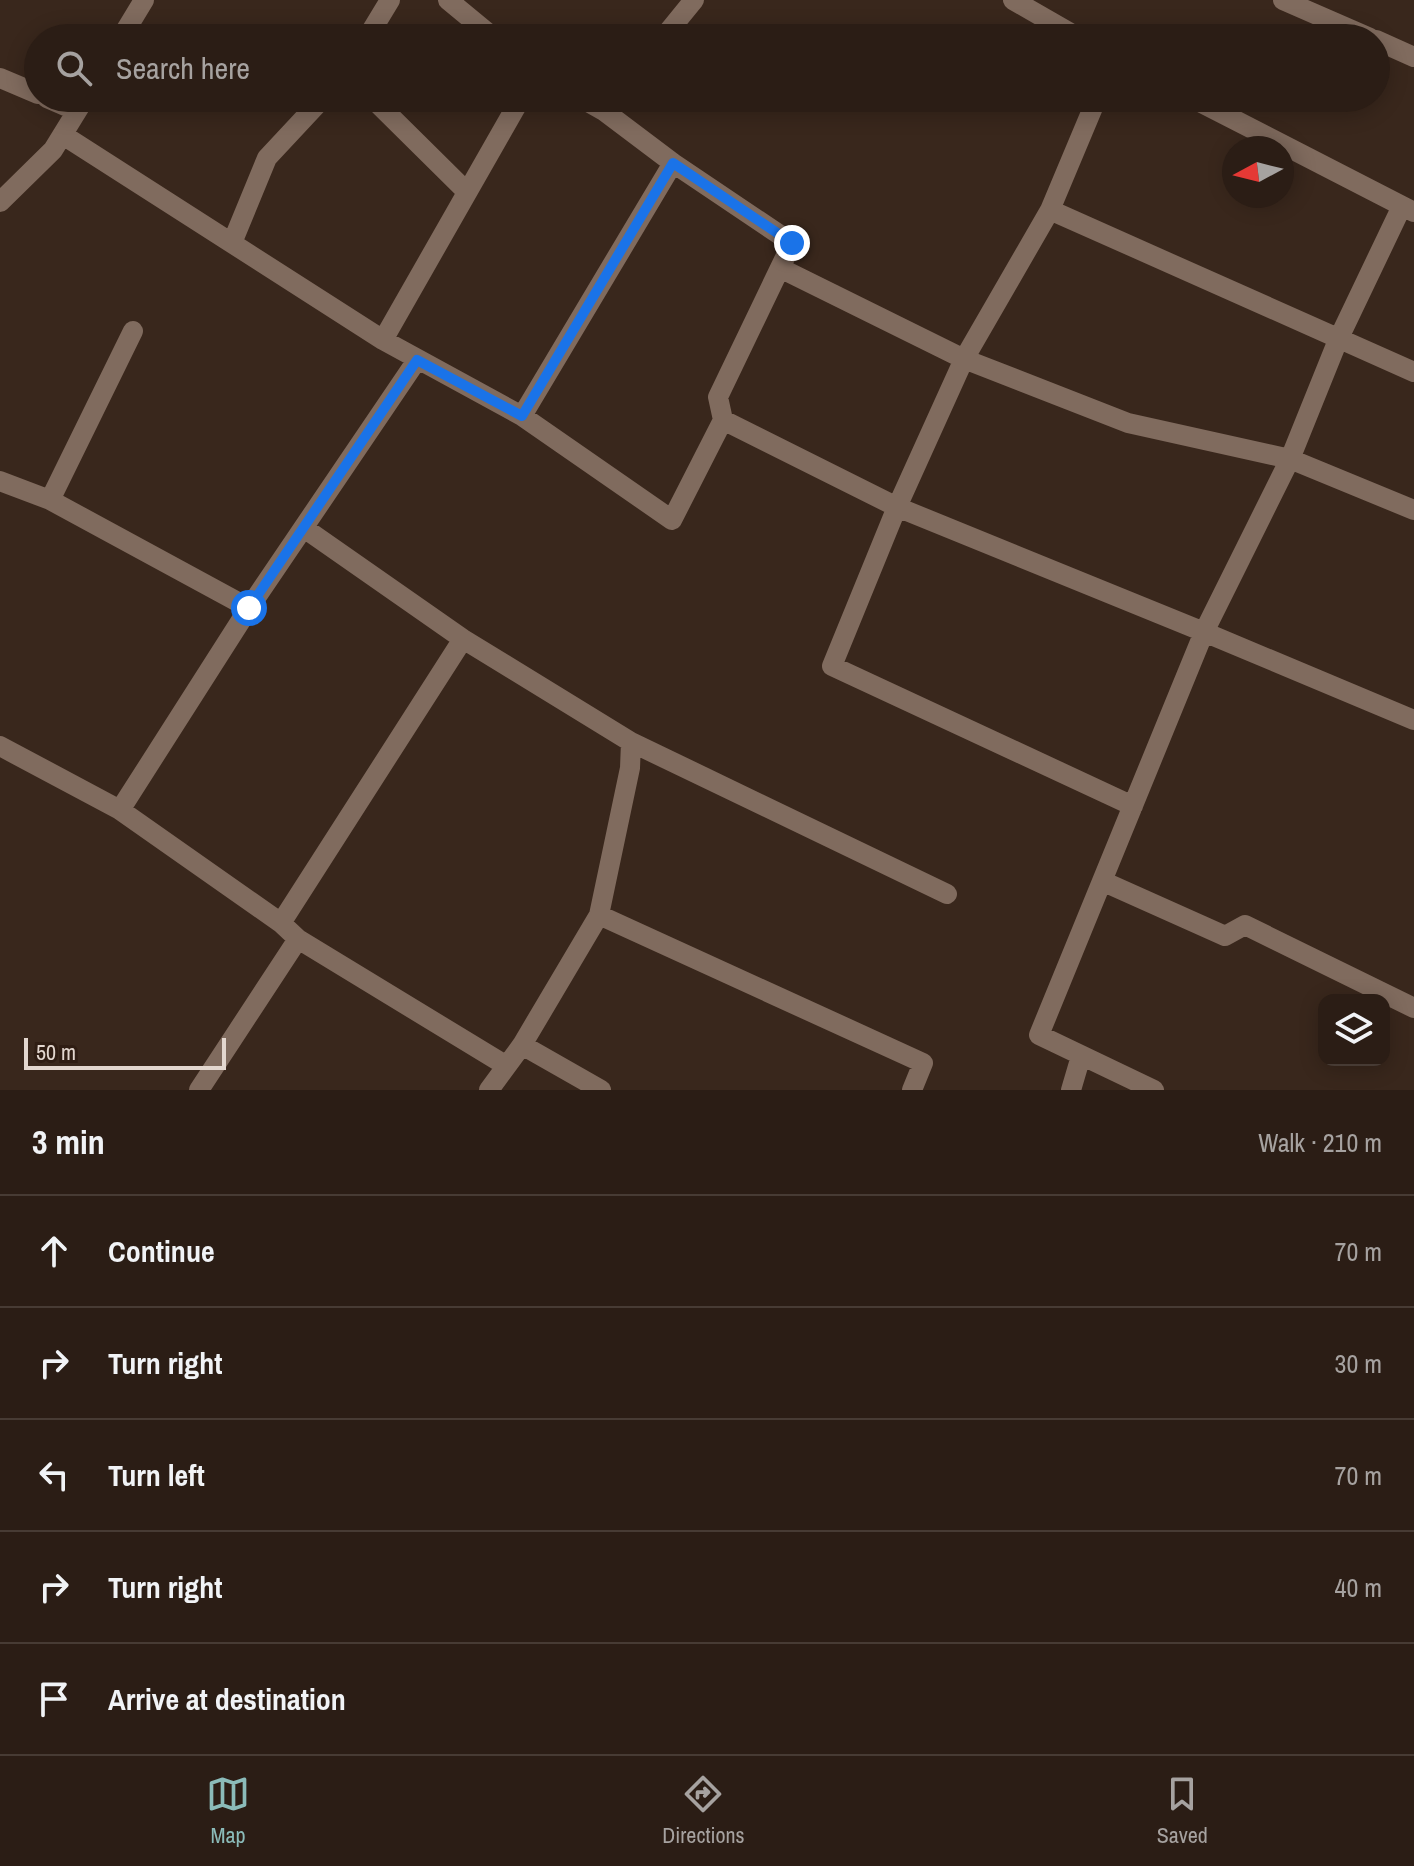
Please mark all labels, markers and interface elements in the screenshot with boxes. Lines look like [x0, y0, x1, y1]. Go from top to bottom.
search box [24, 24, 1390, 112]
icon: search [52, 46, 96, 90]
text: Search here [116, 48, 250, 88]
north arrow [1222, 136, 1294, 208]
route end [774, 225, 810, 261]
route start [231, 590, 267, 626]
map controls [1318, 994, 1390, 1066]
button: layers [1318, 994, 1390, 1066]
scale bar [24, 1034, 226, 1070]
text: 50 m [36, 1037, 76, 1067]
text: 3 min [32, 1119, 105, 1165]
text: Walk · 210 m [1258, 1125, 1382, 1160]
icon: ahead [32, 1229, 76, 1273]
text: Continue [108, 1231, 215, 1271]
text: 70 m [1335, 1234, 1382, 1269]
icon: right [32, 1341, 76, 1385]
text: Turn right [108, 1343, 222, 1383]
text: 30 m [1335, 1346, 1382, 1381]
icon: left [32, 1453, 76, 1497]
text: Turn left [108, 1455, 205, 1495]
text: 70 m [1335, 1458, 1382, 1493]
icon: right [32, 1565, 76, 1609]
text: Turn right [108, 1567, 222, 1607]
text: 40 m [1335, 1570, 1382, 1605]
icon: arrive [32, 1677, 76, 1721]
text: Arrive at destination [108, 1679, 346, 1719]
tab: Map [206, 1772, 250, 1850]
tab: Directions [662, 1772, 745, 1850]
tab: Saved [1157, 1772, 1208, 1850]

